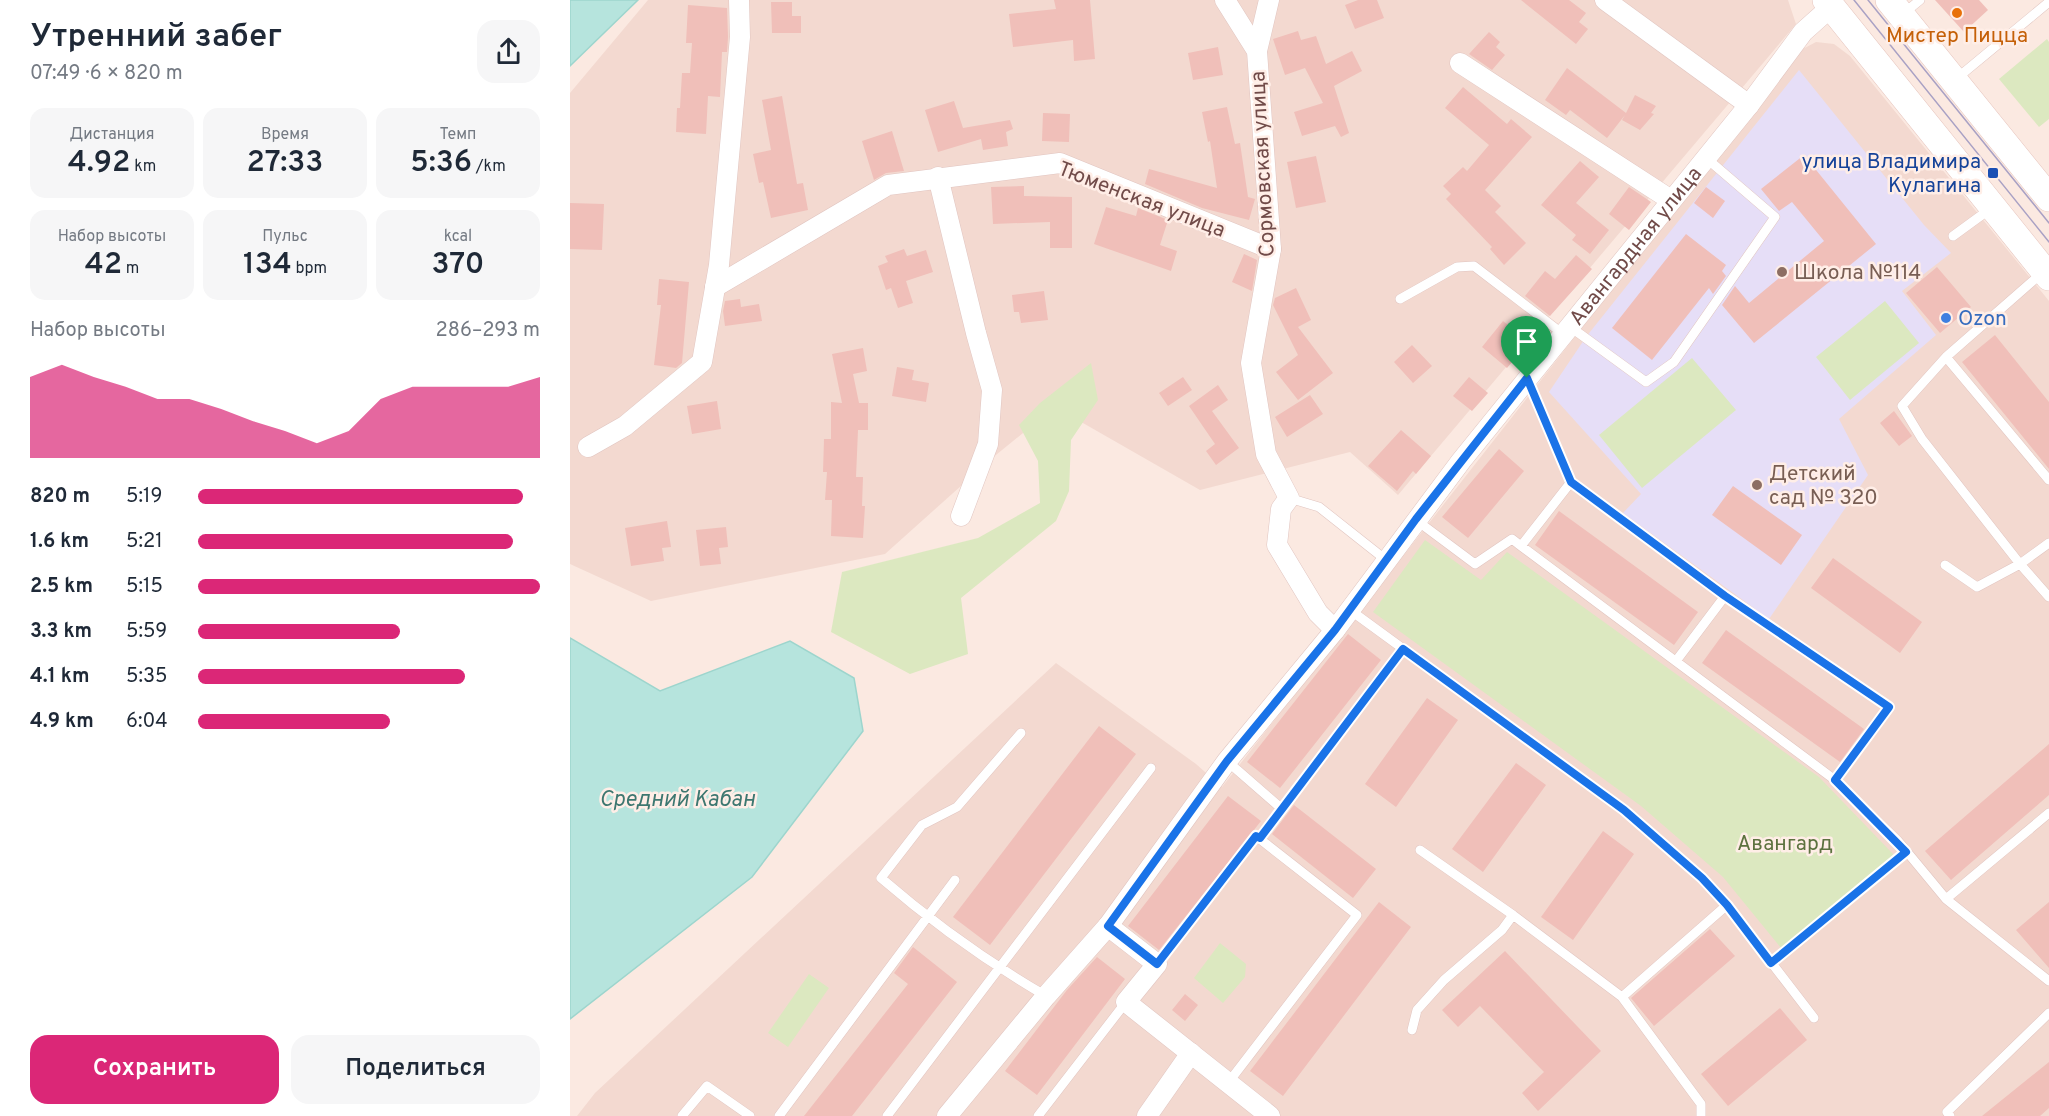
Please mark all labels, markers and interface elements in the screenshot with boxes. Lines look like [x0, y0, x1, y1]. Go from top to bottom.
marker: Мистер Пицца [1950, 6, 1964, 20]
text: Утренний забег [30, 17, 282, 59]
button: share [477, 20, 540, 83]
place label: Мистер Пицца [1886, 23, 2028, 50]
text: 07:49 · 6 × 820 m [30, 61, 183, 87]
street label: Сормовская улица [1245, 70, 1282, 258]
text: Дистанция [69, 125, 155, 145]
text: Время [261, 125, 309, 145]
text: Темп [440, 125, 476, 145]
text: 4.92 [68, 145, 130, 182]
text: 27:33 [247, 145, 323, 182]
text: 5:36 [410, 145, 472, 182]
place label: улица Владимира Кулагина [1801, 149, 1981, 200]
street label: Тюменская улица [1054, 156, 1229, 245]
text: km [130, 157, 156, 177]
text: /km [472, 157, 506, 177]
street label: Авангардная улица [1564, 162, 1709, 332]
marker: улица Владимира Кулагина [1986, 166, 2000, 180]
text: Набор высоты [58, 227, 166, 247]
text: Пульс [262, 227, 308, 247]
text: kcal [444, 227, 472, 247]
text: 42 [85, 247, 122, 284]
text: 134 [243, 247, 292, 284]
text: 370 [432, 247, 484, 284]
text: m [122, 259, 139, 279]
text: bpm [292, 259, 327, 279]
place label: Школа №114 [1794, 260, 1921, 287]
marker: Школа №114 [1775, 265, 1789, 279]
place label: Ozon [1958, 306, 2007, 333]
marker: Ozon [1939, 311, 1953, 325]
pin [1501, 316, 1552, 378]
text: Набор высоты [30, 318, 166, 344]
text: 286–293 m [436, 318, 540, 344]
icon: arrive [1510, 325, 1543, 358]
place label: Детский сад № 320 [1769, 461, 1878, 512]
marker: Детский сад № 320 [1750, 478, 1764, 492]
text: 820 m [30, 484, 90, 510]
text: 5:19 [126, 484, 162, 510]
text: 1.6 km [30, 529, 89, 555]
text: 5:21 [126, 529, 163, 555]
text: 2.5 km [30, 574, 93, 600]
text: 5:15 [126, 574, 163, 600]
text: 3.3 km [30, 619, 92, 645]
text: 5:59 [126, 619, 167, 645]
text: 4.1 km [30, 664, 89, 690]
text: 5:35 [126, 664, 167, 690]
text: 4.9 km [30, 709, 94, 735]
text: 6:04 [126, 709, 168, 735]
water label: Средний Кабан [599, 787, 755, 814]
park label: Авангард [1737, 831, 1833, 858]
button: Сохранить [30, 1035, 279, 1104]
button: Поделиться [291, 1035, 540, 1104]

